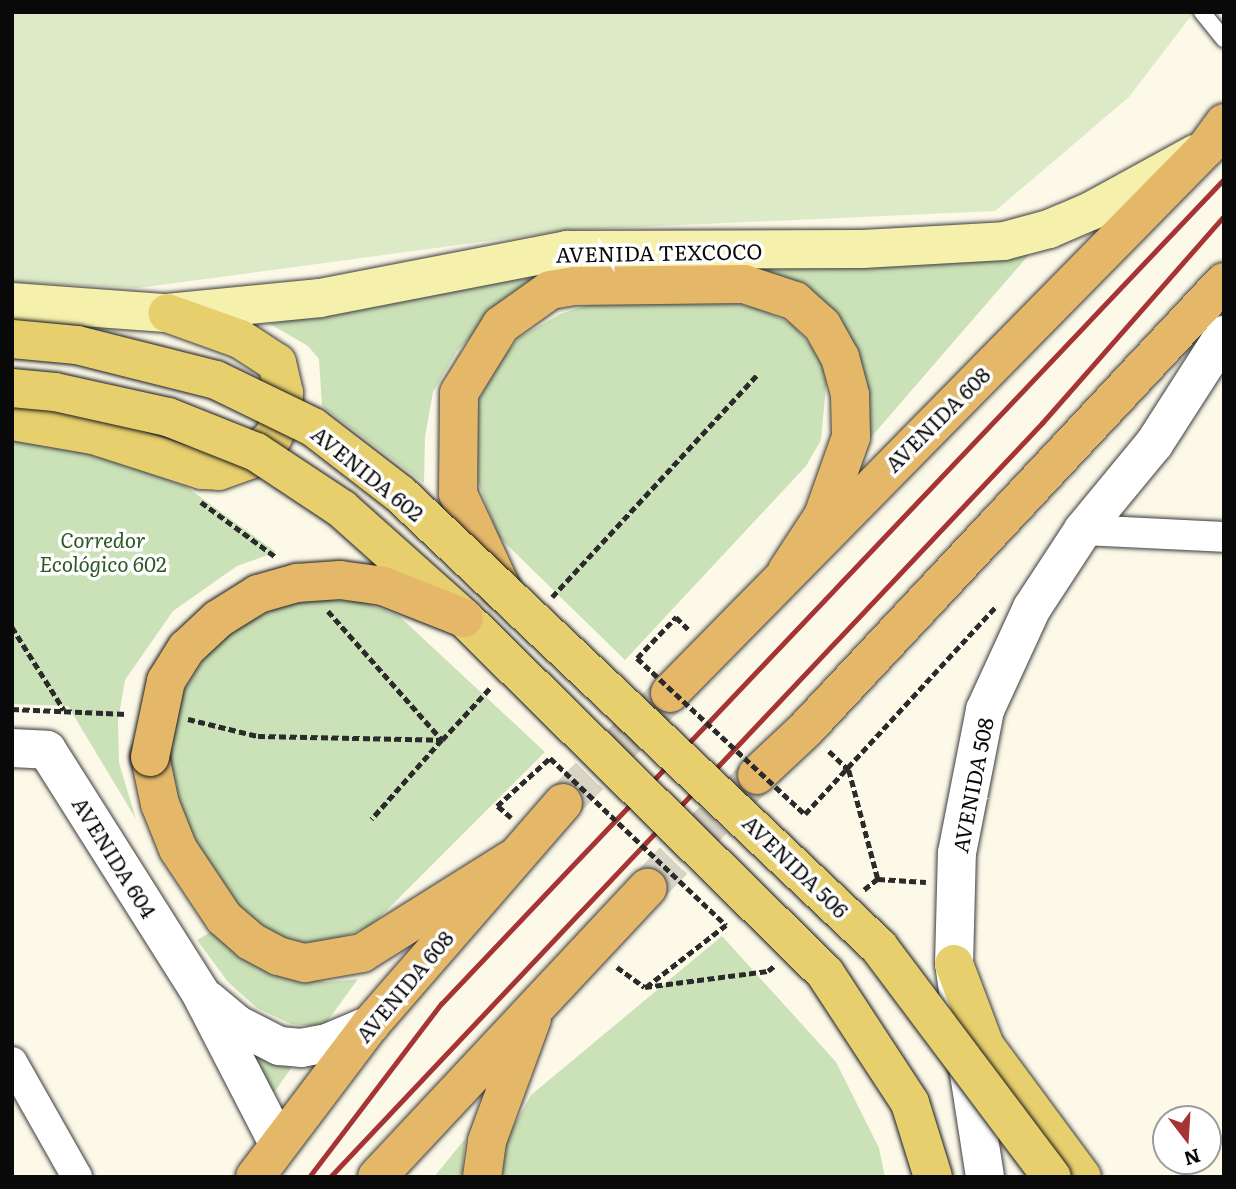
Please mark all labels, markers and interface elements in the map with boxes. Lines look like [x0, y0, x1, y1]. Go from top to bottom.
street label: AVENIDA TEXCOCO [555, 238, 763, 266]
street label: AVENIDA 608 [879, 361, 995, 477]
street label: AVENIDA 602 [307, 420, 429, 526]
park label: Corredor Ecológico 602 [39, 526, 167, 576]
street label: AVENIDA 508 [947, 715, 997, 855]
street label: AVENIDA 604 [68, 792, 162, 922]
street label: AVENIDA 506 [738, 809, 854, 923]
street label: AVENIDA 608 [350, 925, 458, 1047]
north arrow [1152, 1105, 1222, 1175]
text: N [1181, 1142, 1204, 1174]

